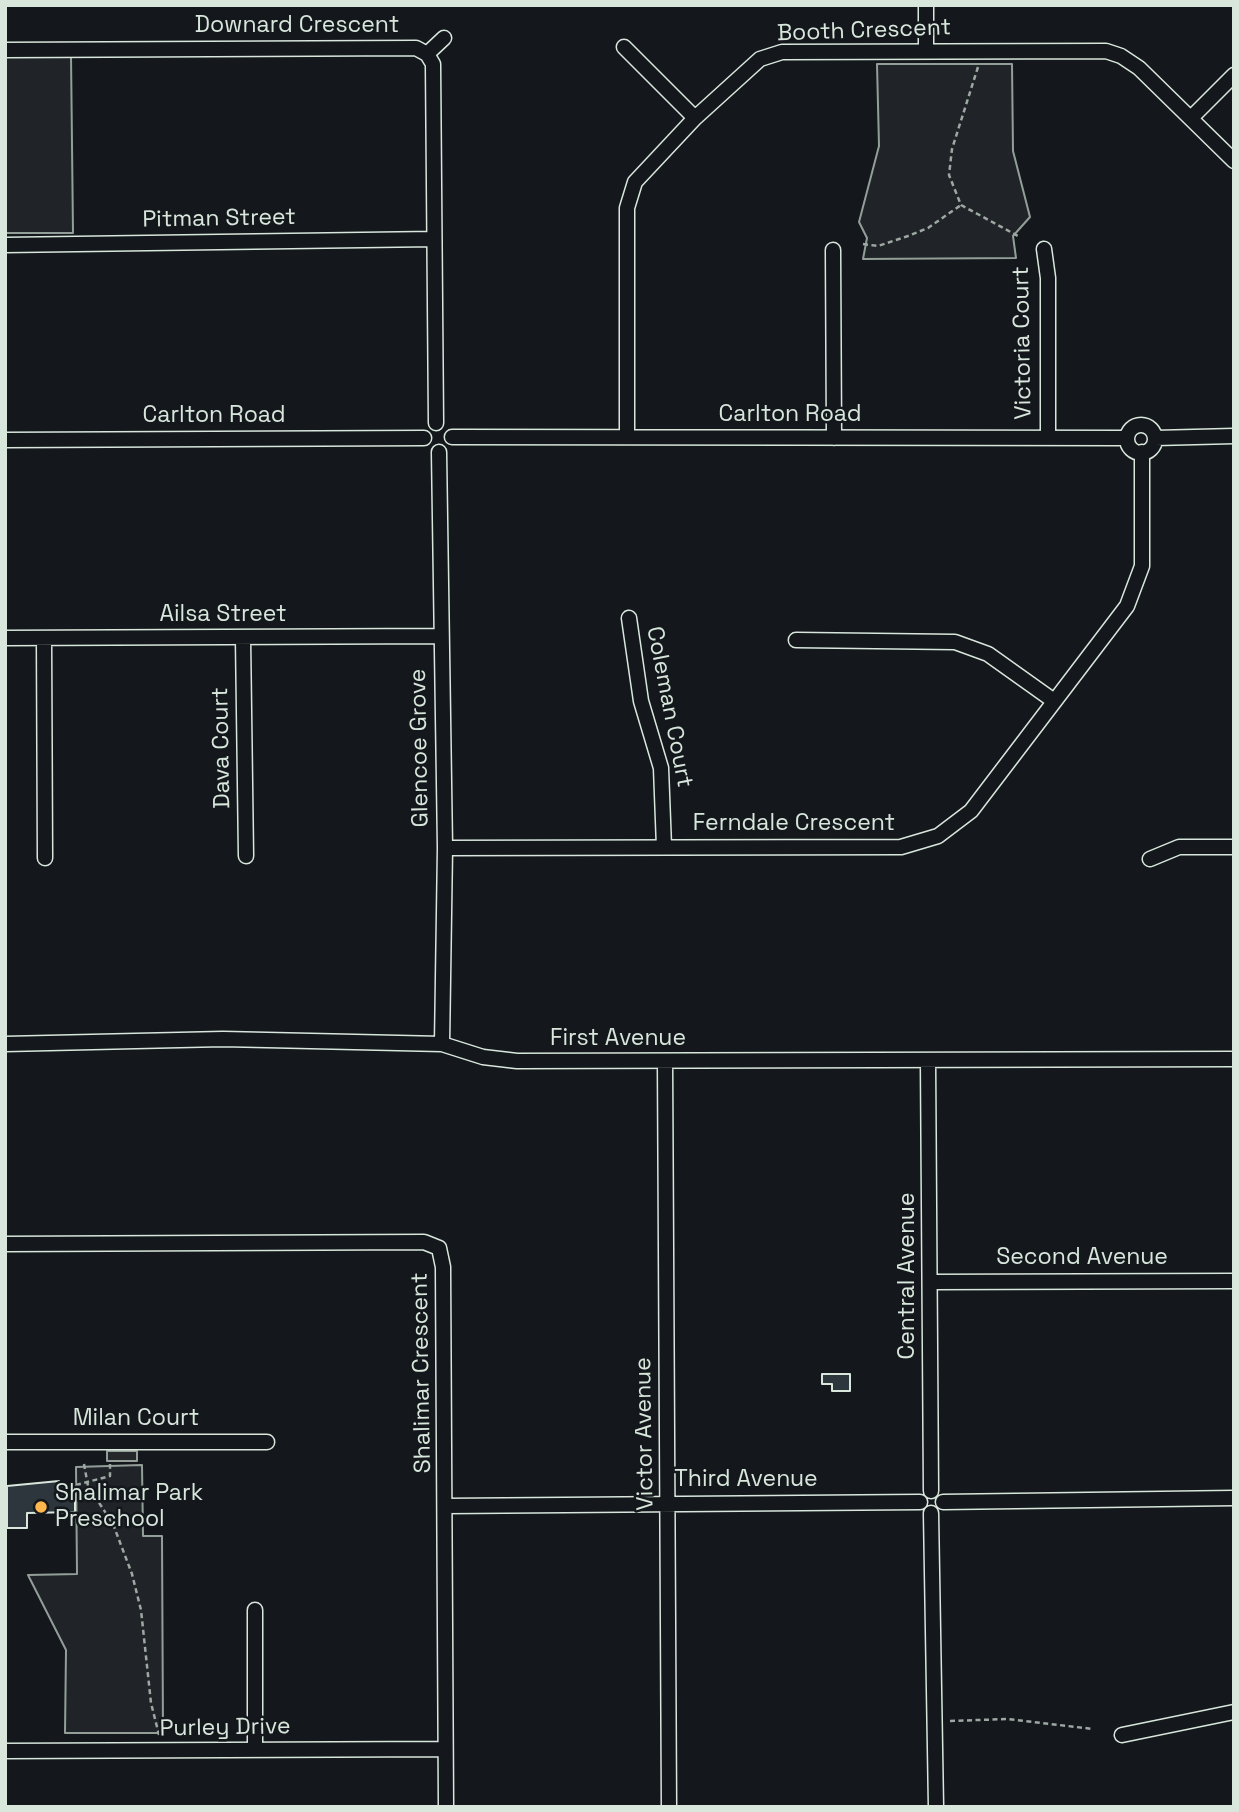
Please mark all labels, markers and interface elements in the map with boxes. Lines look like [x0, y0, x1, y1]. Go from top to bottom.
street label: Downard Crescent [195, 12, 399, 40]
street label: Booth Crescent [776, 14, 952, 48]
street label: Pitman Street [142, 204, 296, 234]
street label: Victoria Court [1008, 266, 1038, 420]
street label: Carlton Road [718, 401, 862, 429]
street label: Carlton Road [142, 402, 286, 430]
street label: Ailsa Street [159, 601, 287, 629]
street label: Coleman Court [640, 624, 698, 790]
street label: Glencoe Grove [405, 668, 435, 828]
street label: Dava Court [207, 687, 237, 809]
street label: Ferndale Crescent [693, 810, 895, 838]
street label: First Avenue [550, 1025, 686, 1053]
street label: Central Avenue [894, 1192, 922, 1360]
street label: Second Avenue [996, 1244, 1168, 1272]
street label: Shalimar Crescent [406, 1272, 438, 1474]
street label: Victor Avenue [630, 1357, 660, 1511]
street label: Milan Court [73, 1405, 199, 1433]
street label: Third Avenue [674, 1466, 818, 1494]
place label: Shalimar Park Preschool [55, 1480, 203, 1534]
marker: Shalimar Park Preschool [33, 1499, 49, 1515]
street label: Purley Drive [159, 1713, 291, 1743]

